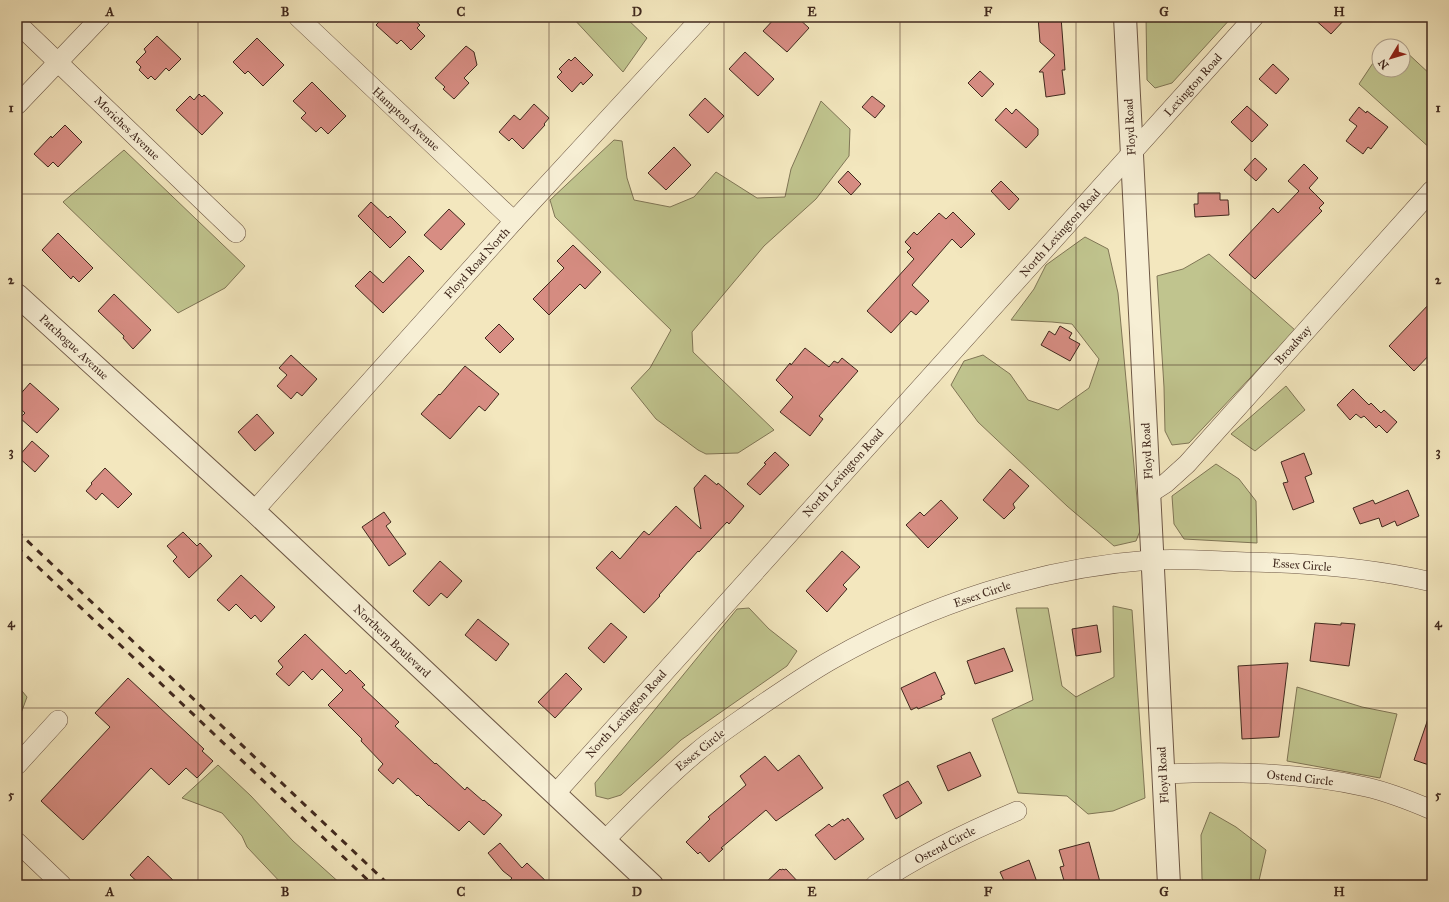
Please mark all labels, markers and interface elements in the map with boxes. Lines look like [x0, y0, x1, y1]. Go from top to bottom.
text: A [105, 4, 115, 20]
text: B [281, 4, 290, 20]
text: C [457, 4, 466, 20]
text: D [632, 4, 642, 20]
text: E [807, 4, 817, 20]
text: F [984, 4, 993, 20]
text: G [1159, 4, 1169, 20]
text: H [1333, 4, 1345, 20]
north arrow [1371, 38, 1411, 78]
street label: Lexington Road [1161, 51, 1226, 120]
text: N [1375, 56, 1392, 72]
street label: Hampton Avenue [369, 84, 443, 154]
street label: Moriches Avenue [91, 93, 163, 163]
street label: Floyd Road [1122, 98, 1138, 156]
text: 1 [8, 100, 14, 116]
text: 1 [1435, 100, 1441, 116]
street label: North Lexington Road [1017, 186, 1104, 281]
street label: Floyd Road North [441, 224, 513, 301]
text: 2 [8, 272, 15, 288]
text: 2 [1435, 272, 1442, 288]
street label: Patchogue Avenue [36, 311, 112, 383]
street label: Broadway [1272, 322, 1314, 367]
street label: Floyd Road [1139, 422, 1155, 480]
street label: North Lexington Road [800, 426, 887, 521]
text: 3 [8, 444, 14, 460]
text: 3 [1435, 444, 1441, 460]
street label: Essex Circle [1272, 556, 1332, 574]
street label: Essex Circle [952, 578, 1012, 610]
street label: Northern Boulevard [351, 602, 433, 680]
text: 4 [7, 615, 15, 631]
text: 4 [1434, 615, 1442, 631]
street label: North Lexington Road [583, 667, 670, 762]
street label: Essex Circle [672, 726, 728, 774]
street label: Floyd Road [1155, 746, 1171, 804]
street label: Ostend Circle [1266, 768, 1334, 788]
text: 5 [8, 787, 15, 803]
text: 5 [1435, 787, 1442, 803]
street label: Ostend Circle [912, 823, 978, 867]
text: A [105, 884, 115, 900]
text: B [281, 884, 290, 900]
text: C [457, 884, 466, 900]
text: D [632, 884, 642, 900]
text: E [807, 884, 817, 900]
text: F [984, 884, 993, 900]
text: G [1159, 884, 1169, 900]
text: H [1333, 884, 1345, 900]

